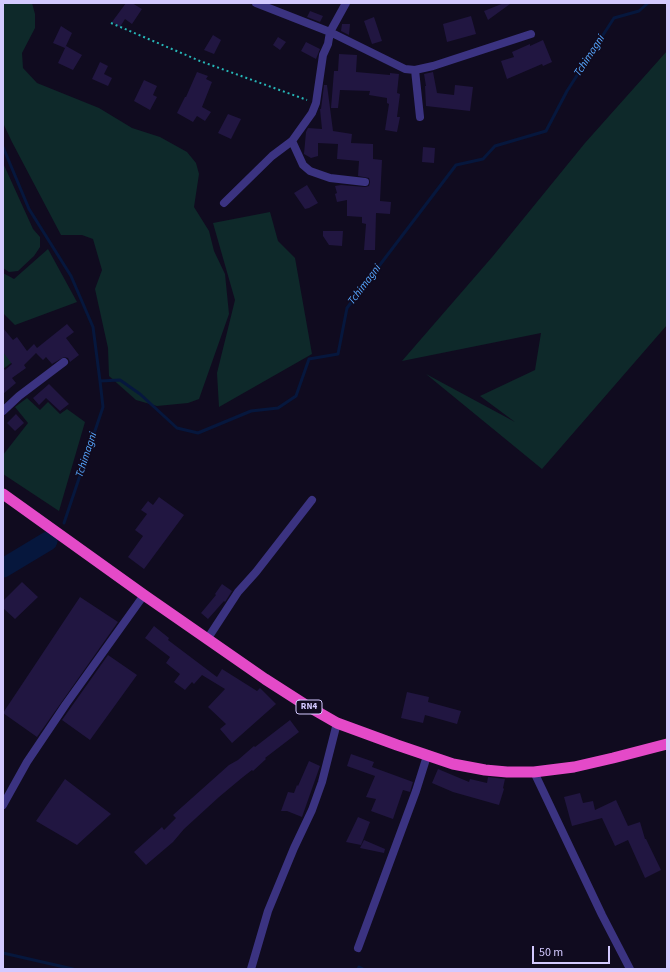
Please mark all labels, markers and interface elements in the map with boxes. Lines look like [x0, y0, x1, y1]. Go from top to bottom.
water label: Tchimagni [572, 33, 608, 79]
water label: Tchimagni [346, 262, 384, 308]
water label: Tchimagni [73, 431, 101, 479]
road number: RN4 [296, 700, 322, 714]
scale bar [534, 938, 612, 964]
text: 50 m [539, 944, 563, 961]

